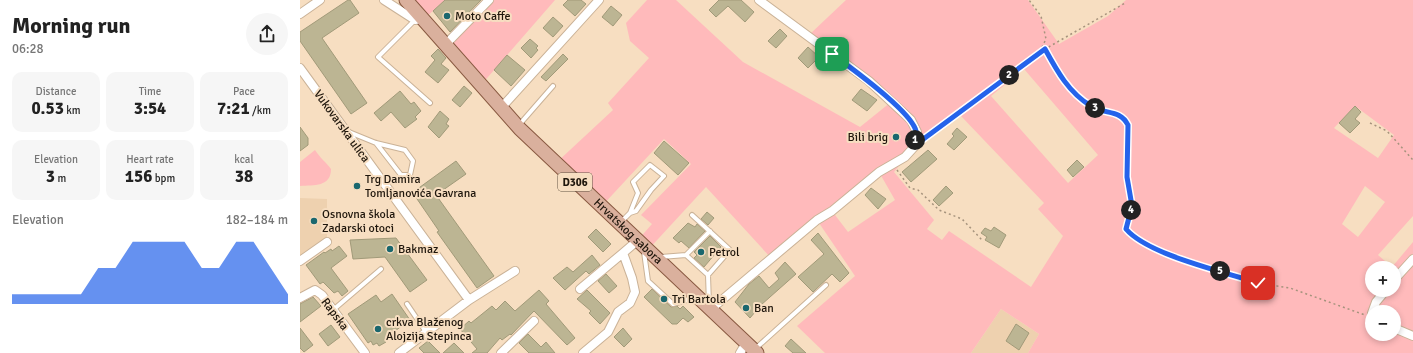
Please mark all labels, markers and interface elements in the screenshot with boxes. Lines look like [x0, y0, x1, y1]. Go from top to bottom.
place label: Moto Caffe [455, 9, 511, 24]
marker: Moto Caffe [442, 11, 452, 21]
text: Morning run [12, 12, 131, 39]
button: share [246, 13, 288, 55]
pin [815, 37, 849, 71]
text: 06:28 [12, 41, 44, 57]
icon: arrive [821, 43, 843, 65]
pin: 2 [999, 65, 1019, 85]
text: 2 [1006, 68, 1012, 81]
text: Distance [36, 85, 76, 98]
text: Time [139, 85, 161, 98]
text: Pace [233, 85, 255, 98]
street label: Vukovarska ulica [310, 87, 373, 165]
text: 0.53 [31, 98, 64, 119]
text: 3:54 [134, 98, 166, 119]
text: 7:21 [217, 98, 250, 119]
pin: 3 [1085, 98, 1105, 118]
text: 3 [1092, 101, 1098, 114]
text: km [64, 104, 81, 117]
text: /km [250, 104, 271, 117]
place label: Bili brig [848, 130, 888, 145]
pin: 1 [905, 130, 925, 150]
marker: Bili brig [891, 132, 901, 142]
text: 1 [912, 133, 918, 146]
text: Elevation [34, 153, 78, 166]
text: Heart rate [126, 153, 174, 166]
text: kcal [234, 153, 254, 166]
text: 3 [46, 166, 55, 187]
text: 156 [125, 166, 152, 187]
text: 38 [235, 166, 253, 187]
text: m [55, 172, 66, 185]
text: bpm [152, 172, 175, 185]
place label: Trg Damira Tomljanovića Gavrana [365, 172, 476, 201]
road number: D306 [558, 173, 592, 191]
marker: Trg Damira Tomljanovića Gavrana [352, 181, 362, 191]
street label: Hrvatskog sabora [590, 196, 665, 268]
pin: 4 [1121, 200, 1141, 220]
text: 4 [1128, 203, 1134, 216]
place label: Osnovna škola Zadarski otoci [322, 207, 395, 236]
text: Elevation [12, 212, 64, 228]
text: 182–184 m [226, 212, 288, 228]
marker: Osnovna škola Zadarski otoci [309, 216, 319, 226]
place label: Bakmaz [398, 242, 438, 257]
marker: Bakmaz [385, 244, 395, 254]
place label: Petrol [709, 245, 740, 260]
marker: Petrol [696, 247, 706, 257]
pin: 5 [1210, 261, 1230, 281]
map controls [1365, 261, 1401, 341]
button: + [1365, 261, 1401, 297]
text: 5 [1217, 264, 1223, 277]
pin [1241, 266, 1275, 300]
icon: check [1247, 272, 1269, 294]
place label: Tri Bartola [672, 292, 726, 307]
marker: Tri Bartola [659, 294, 669, 304]
street label: Rapska [318, 295, 352, 334]
place label: Ban [754, 301, 774, 316]
marker: Ban [741, 303, 751, 313]
button: − [1365, 305, 1401, 341]
place label: crkva Blaženog Alojzija Stepinca [386, 315, 472, 344]
marker: crkva Blaženog Alojzija Stepinca [373, 324, 383, 334]

